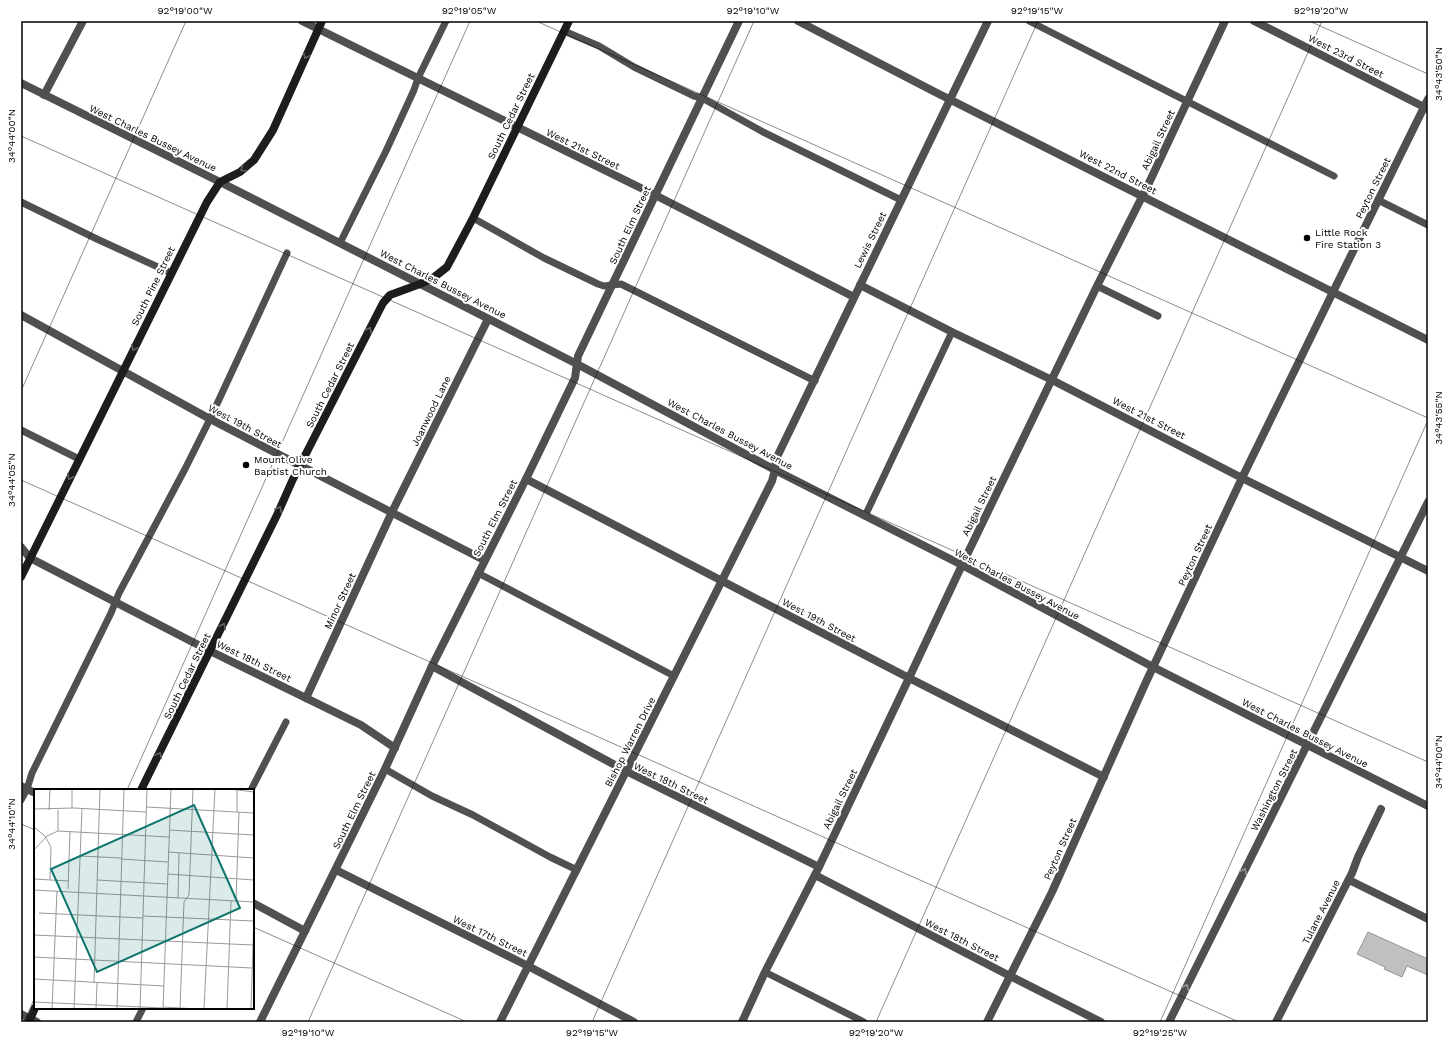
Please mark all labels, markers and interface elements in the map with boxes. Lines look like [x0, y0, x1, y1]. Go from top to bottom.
text: 92°19'00"W [157, 5, 213, 16]
text: 92°19'05"W [442, 5, 497, 16]
text: 92°19'10"W [727, 5, 780, 16]
text: 92°19'15"W [1011, 5, 1064, 16]
text: 92°19'20"W [1294, 5, 1349, 16]
street label: West 23rd Street [1306, 32, 1386, 80]
text: 34°43'50"N [1433, 47, 1444, 101]
one-way arrow [303, 52, 311, 60]
street label: South Cedar Street [485, 70, 537, 161]
street label: West Charles Bussey Avenue [88, 102, 219, 174]
street label: Abigail Street [1139, 107, 1177, 172]
text: 34°44'00"N [6, 109, 17, 163]
street label: West 21st Street [544, 126, 622, 172]
street label: West 22nd Street [1077, 148, 1159, 197]
street label: Peyton Street [1353, 155, 1393, 220]
one-way arrow [240, 164, 247, 172]
street label: South Elm Street [607, 183, 653, 266]
street label: Lewis Street [852, 209, 889, 270]
place label: Little Rock Fire Station 3 [1315, 227, 1381, 250]
marker: Little Rock Fire Station 3 [1302, 233, 1312, 243]
street label: South Pine Street [129, 244, 177, 327]
street label: West Charles Bussey Avenue [378, 247, 508, 321]
one-way arrow [364, 327, 371, 334]
street label: South Cedar Street [304, 340, 357, 430]
one-way arrow [131, 344, 139, 351]
street label: Joanwood Lane [409, 374, 453, 448]
text: 34°43'55"N [1433, 391, 1444, 445]
street label: West 21st Street [1111, 395, 1188, 442]
street label: West Charles Bussey Avenue [665, 396, 795, 472]
street label: West 19th Street [206, 402, 284, 450]
text: 34°44'05"N [6, 453, 17, 507]
place label: Mount Olive Baptist Church [254, 454, 327, 477]
marker: Mount Olive Baptist Church [241, 460, 251, 470]
one-way arrow [67, 473, 75, 480]
street label: Abigail Street [960, 473, 999, 538]
street label: South Elm Street [471, 477, 520, 558]
one-way arrow [275, 506, 283, 513]
street label: Peyton Street [1176, 522, 1214, 588]
street label: West Charles Bussey Avenue [952, 546, 1082, 622]
street label: Minor Street [322, 570, 358, 631]
street label: West 19th Street [780, 596, 858, 644]
one-way arrow [218, 623, 225, 630]
street label: South Cedar Street [161, 630, 213, 721]
street label: West 18th Street [215, 638, 294, 684]
street label: Bishop Warren Drive [603, 695, 658, 789]
street label: West Charles Bussey Avenue [1240, 696, 1370, 770]
text: 34°44'00"N [1433, 735, 1444, 789]
street label: Washington Street [1249, 747, 1300, 833]
one-way arrow [154, 752, 162, 759]
street label: West 18th Street [632, 760, 711, 806]
street label: Abigail Street [821, 766, 860, 831]
street label: South Elm Street [330, 769, 378, 851]
inset map [34, 789, 254, 1009]
text: 34°44'10"N [6, 798, 17, 850]
street label: Peyton Street [1041, 816, 1079, 882]
one-way arrow [1239, 867, 1247, 875]
street label: Tulane Avenue [1300, 878, 1342, 946]
street label: West 17th Street [451, 913, 530, 959]
street label: West 18th Street [923, 917, 1002, 964]
one-way arrow [1181, 984, 1189, 991]
text: 92°19'10"W [282, 1027, 335, 1038]
text: 92°19'15"W [566, 1027, 619, 1038]
text: 92°19'20"W [849, 1027, 904, 1038]
text: 92°19'25"W [1133, 1027, 1188, 1038]

